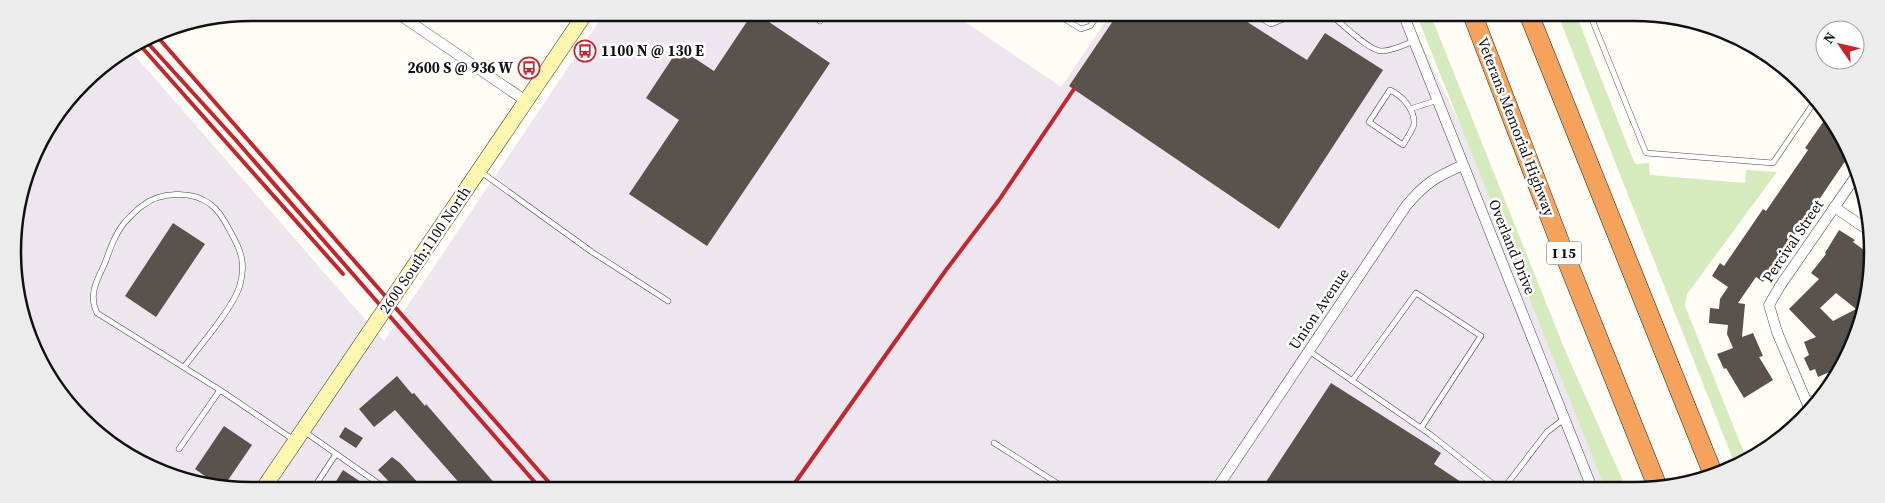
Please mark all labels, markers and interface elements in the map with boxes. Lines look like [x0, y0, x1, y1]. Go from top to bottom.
north arrow [1815, 20, 1865, 70]
text: N [1818, 28, 1840, 48]
street label: Veterans Memorial Highway [1473, 34, 1560, 220]
bus stop icon: 1100 N @ 130 E [573, 39, 597, 63]
place label: 1100 N @ 130 E [601, 40, 704, 61]
bus stop icon: 2600 S @ 936 W [517, 56, 541, 80]
place label: 2600 S @ 936 W [407, 57, 513, 78]
street label: 2600 South;1100 North [374, 182, 475, 318]
street label: Percival Street [1757, 195, 1828, 286]
street label: Overland Drive [1484, 196, 1541, 298]
road number: I 15 [1546, 242, 1582, 264]
street label: Union Avenue [1284, 264, 1354, 354]

